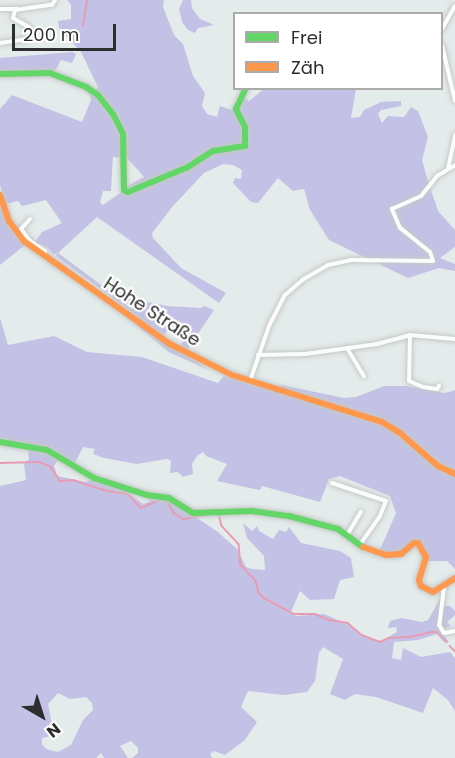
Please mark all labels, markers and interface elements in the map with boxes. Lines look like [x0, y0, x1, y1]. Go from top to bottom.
scale bar [15, 12, 118, 50]
legend [233, 12, 443, 90]
text: 200 m [23, 22, 79, 47]
text: Frei [291, 25, 322, 50]
text: Zäh [291, 55, 324, 80]
street label: Hohe Straße [100, 273, 204, 351]
north arrow [12, 686, 72, 746]
text: N [42, 718, 66, 743]

